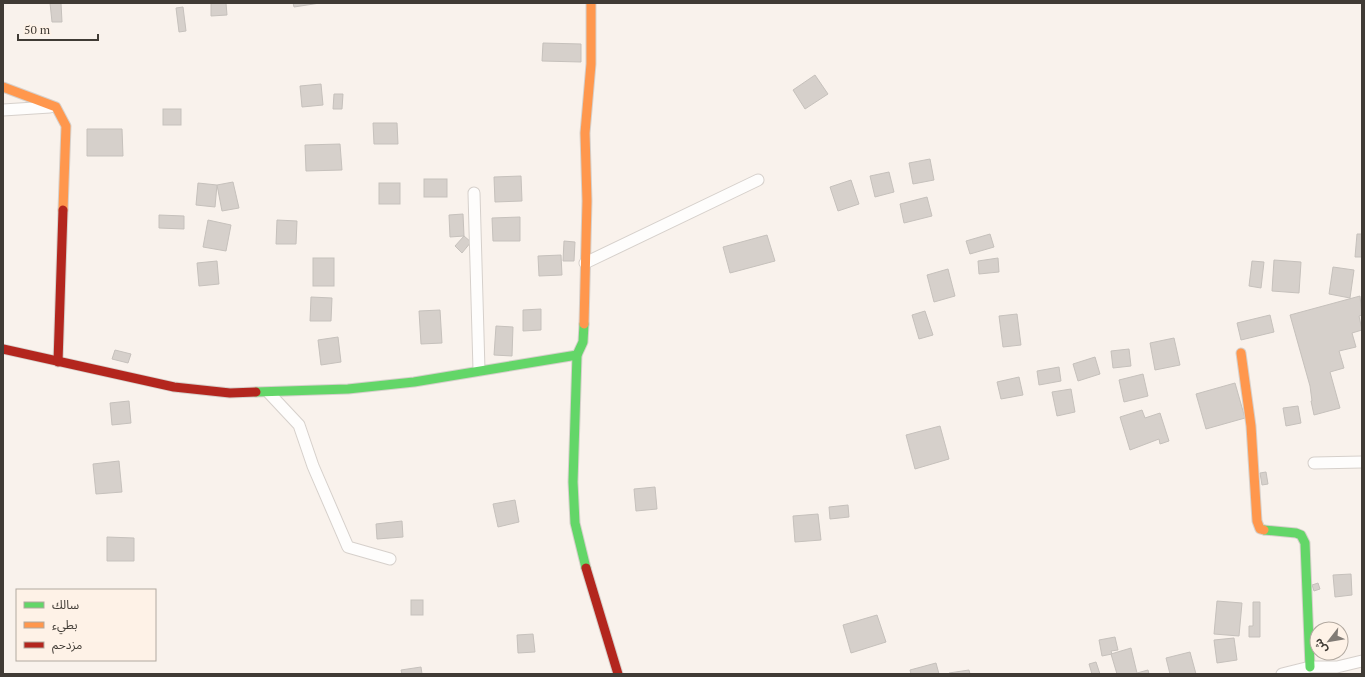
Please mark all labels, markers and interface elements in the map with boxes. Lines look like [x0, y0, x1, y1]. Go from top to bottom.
scale bar [18, 16, 98, 42]
text: 50 m [24, 22, 51, 37]
legend [16, 589, 156, 661]
text: سالك [52, 597, 79, 612]
text: بطيء [52, 617, 78, 635]
north arrow [1309, 621, 1349, 661]
text: ش [1311, 636, 1330, 656]
text: مزدحم [52, 637, 82, 654]

